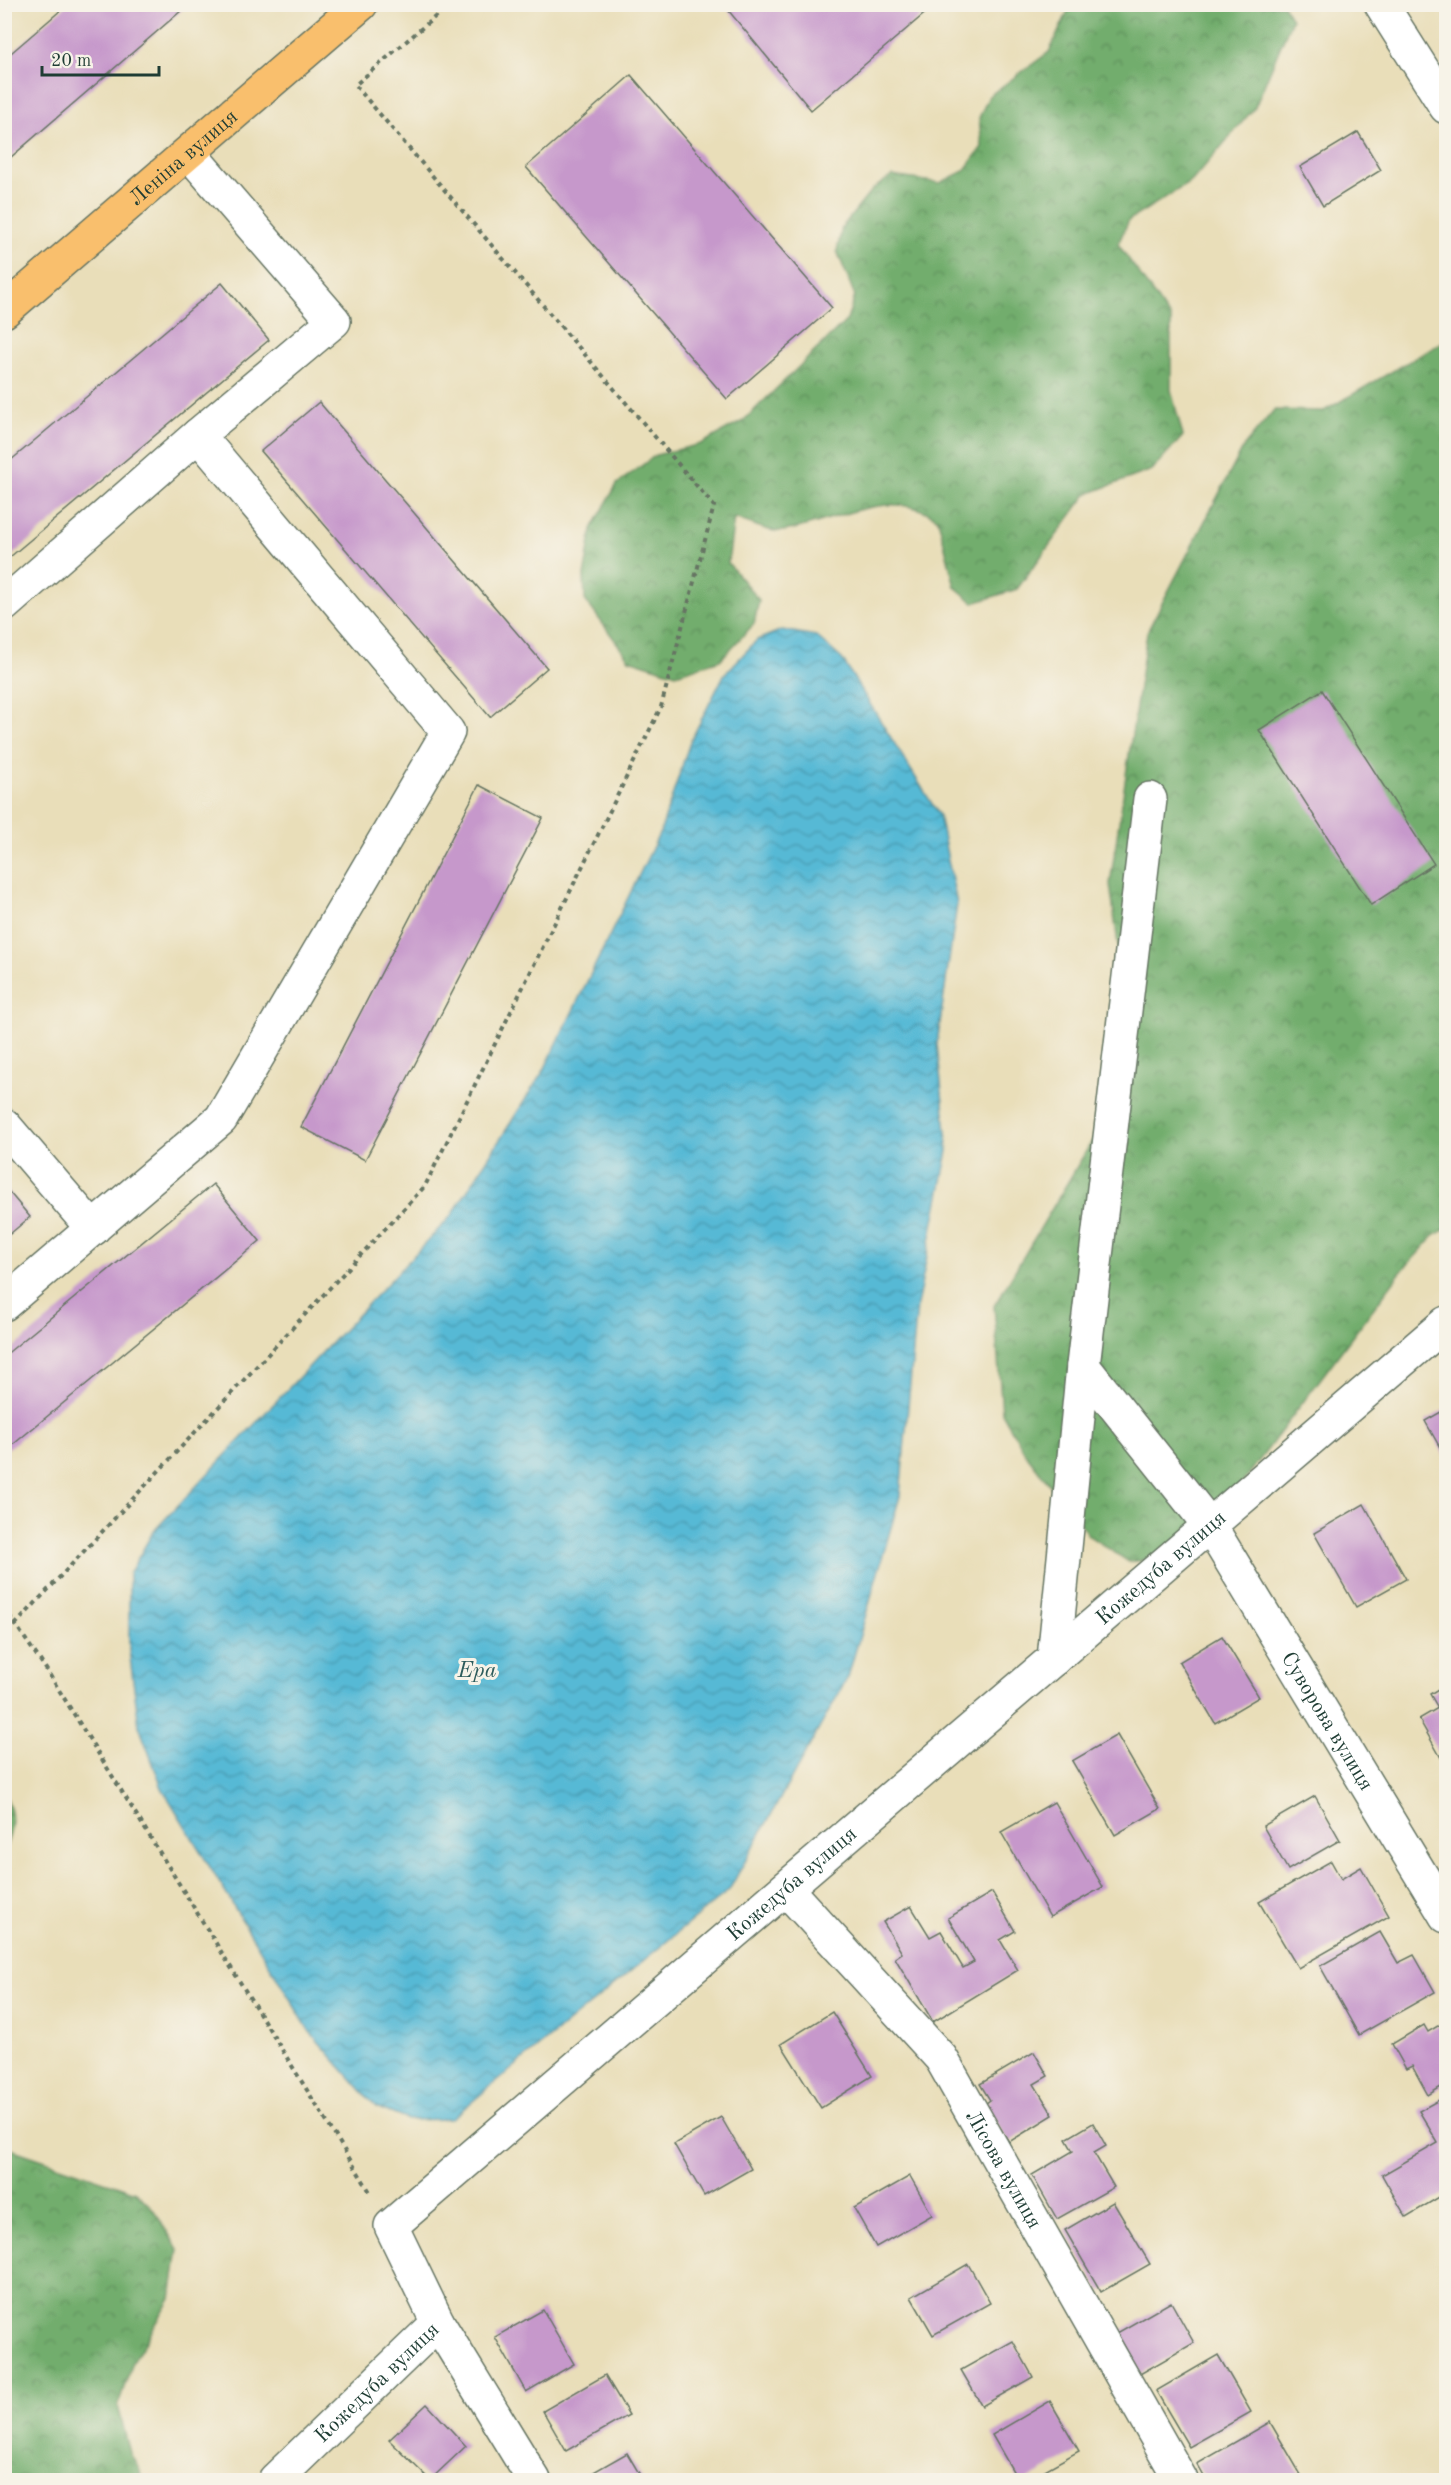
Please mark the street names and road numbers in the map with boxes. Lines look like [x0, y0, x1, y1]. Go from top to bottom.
street label: Леніна вулиця [126, 106, 242, 210]
street label: Кожедуба вулиця [1093, 1507, 1230, 1629]
street label: Суворова вулиця [1277, 1649, 1376, 1795]
street label: Кожедуба вулиця [724, 1823, 861, 1945]
street label: Лісова вулиця [961, 2107, 1045, 2233]
street label: Кожедуба вулиця [312, 2319, 444, 2447]

